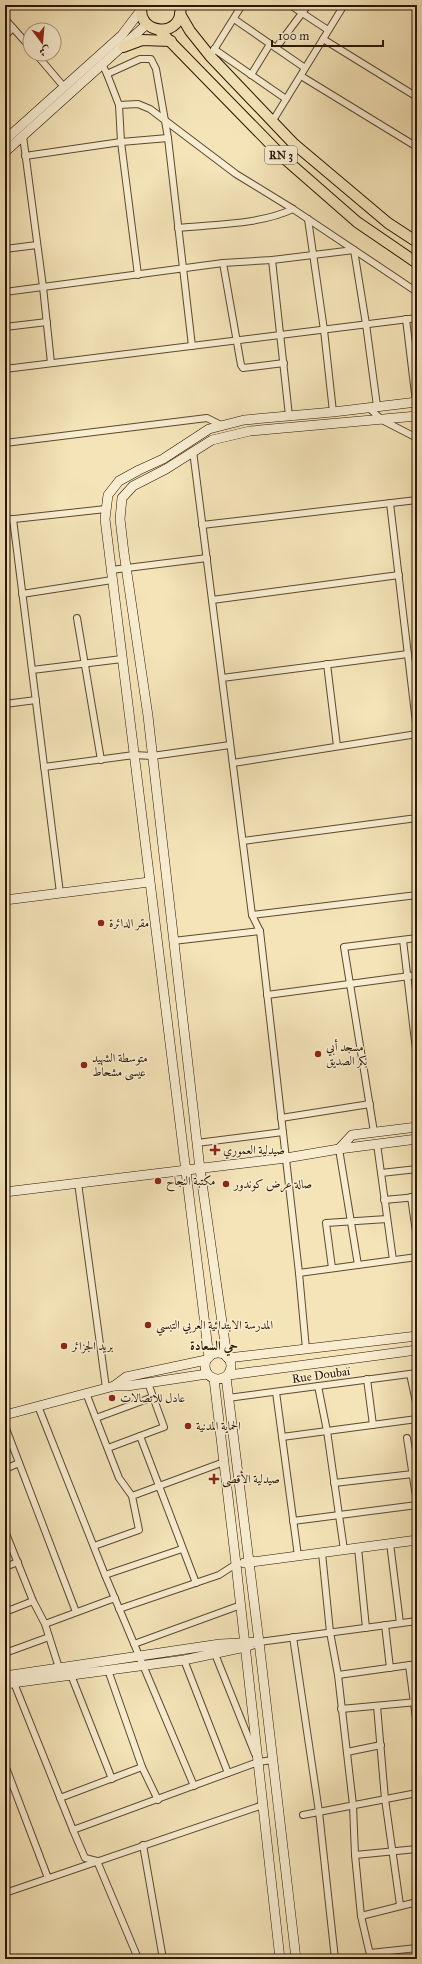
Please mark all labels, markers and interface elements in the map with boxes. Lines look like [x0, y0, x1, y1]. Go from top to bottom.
north arrow [22, 22, 62, 62]
scale bar [272, 22, 383, 48]
text: 100 m [278, 29, 309, 43]
text: ش [38, 43, 52, 59]
road number: RN 3 [265, 146, 297, 164]
place label: مقر الدائرة [109, 916, 149, 931]
marker: مقر الدائرة [96, 918, 106, 928]
place label: مسجد أبي بكر الصديق [326, 1039, 367, 1069]
marker: مسجد أبي بكر الصديق [313, 1049, 323, 1059]
place label: متوسطة الشهيد عيسى مشحاط [92, 1051, 148, 1081]
marker: متوسطة الشهيد عيسى مشحاط [79, 1060, 89, 1070]
place label: صيدلية العموري [223, 1143, 285, 1160]
marker: صيدلية العموري [210, 1145, 220, 1155]
place label: مكتبة النجاح [166, 1174, 215, 1192]
marker: مكتبة النجاح [153, 1176, 163, 1186]
place label: صالة عرض كوندور [233, 1177, 312, 1193]
marker: صالة عرض كوندور [221, 1179, 231, 1189]
place label: المدرسة الابتدائية العربي التبسي [156, 1318, 273, 1336]
marker: المدرسة الابتدائية العربي التبسي [143, 1320, 153, 1330]
district label: حي السعادة [190, 1338, 238, 1357]
place label: بريد الجزائر [70, 1339, 113, 1354]
marker: بريد الجزائر [59, 1341, 69, 1351]
street label: Rue Doubaï [291, 1364, 352, 1386]
place label: عادل للاتصالات [120, 1391, 185, 1405]
marker: عادل للاتصالات [107, 1393, 117, 1403]
place label: الحماية المدنية [196, 1419, 241, 1434]
marker: الحماية المدنية [183, 1421, 193, 1431]
place label: صيدلية الأقصى [222, 1470, 280, 1488]
marker: صيدلية الأقصى [209, 1474, 219, 1484]

